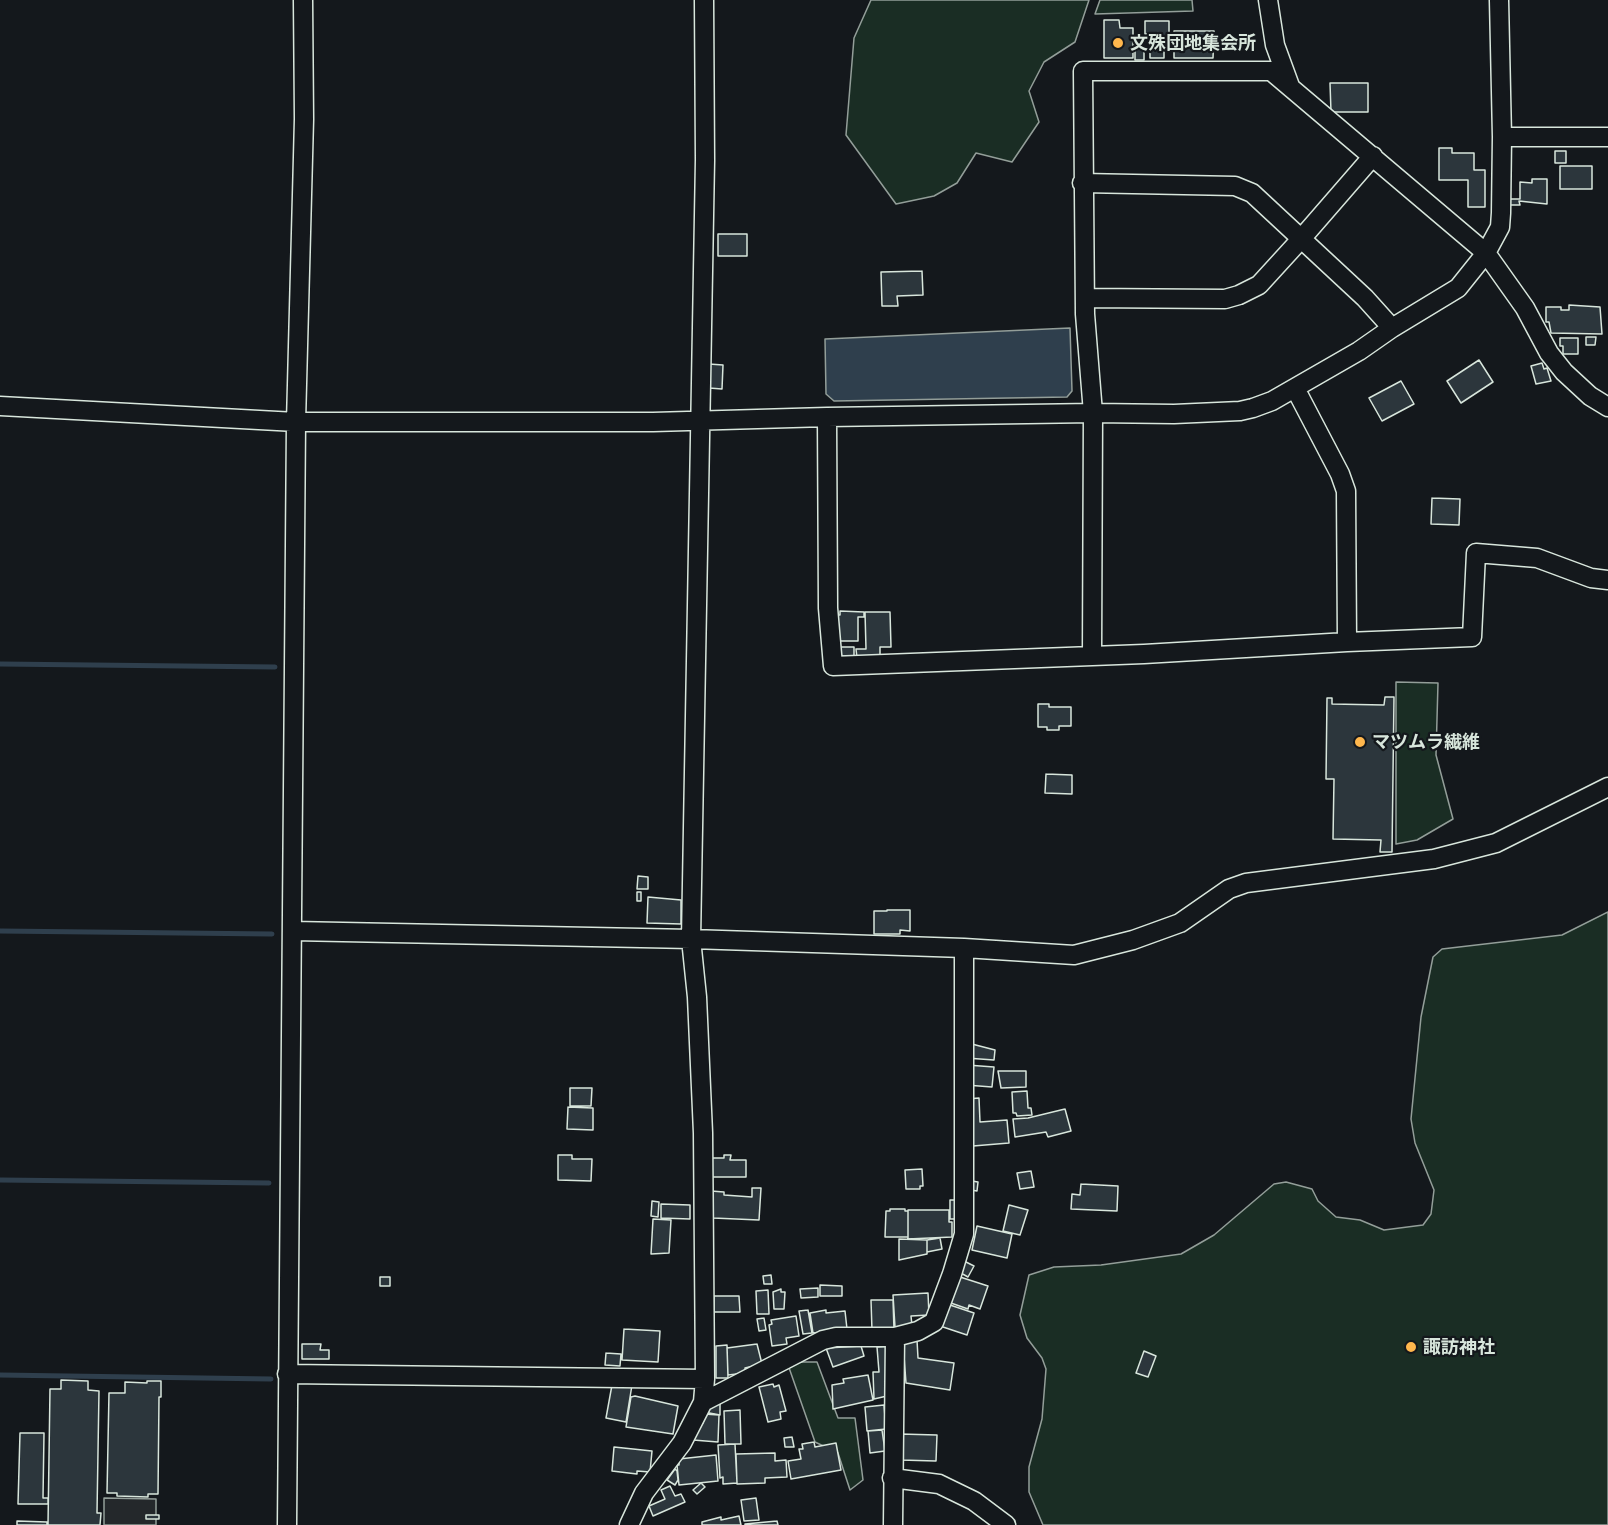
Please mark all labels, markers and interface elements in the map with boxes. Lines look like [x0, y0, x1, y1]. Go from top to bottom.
place label: 文殊団地集会所 [1130, 32, 1256, 54]
marker: 文殊団地集会所 [1111, 36, 1125, 50]
place label: マツムラ繊維 [1372, 731, 1480, 753]
marker: マツムラ繊維 [1353, 735, 1367, 749]
place label: 諏訪神社 [1423, 1336, 1495, 1358]
marker: 諏訪神社 [1404, 1340, 1418, 1354]

